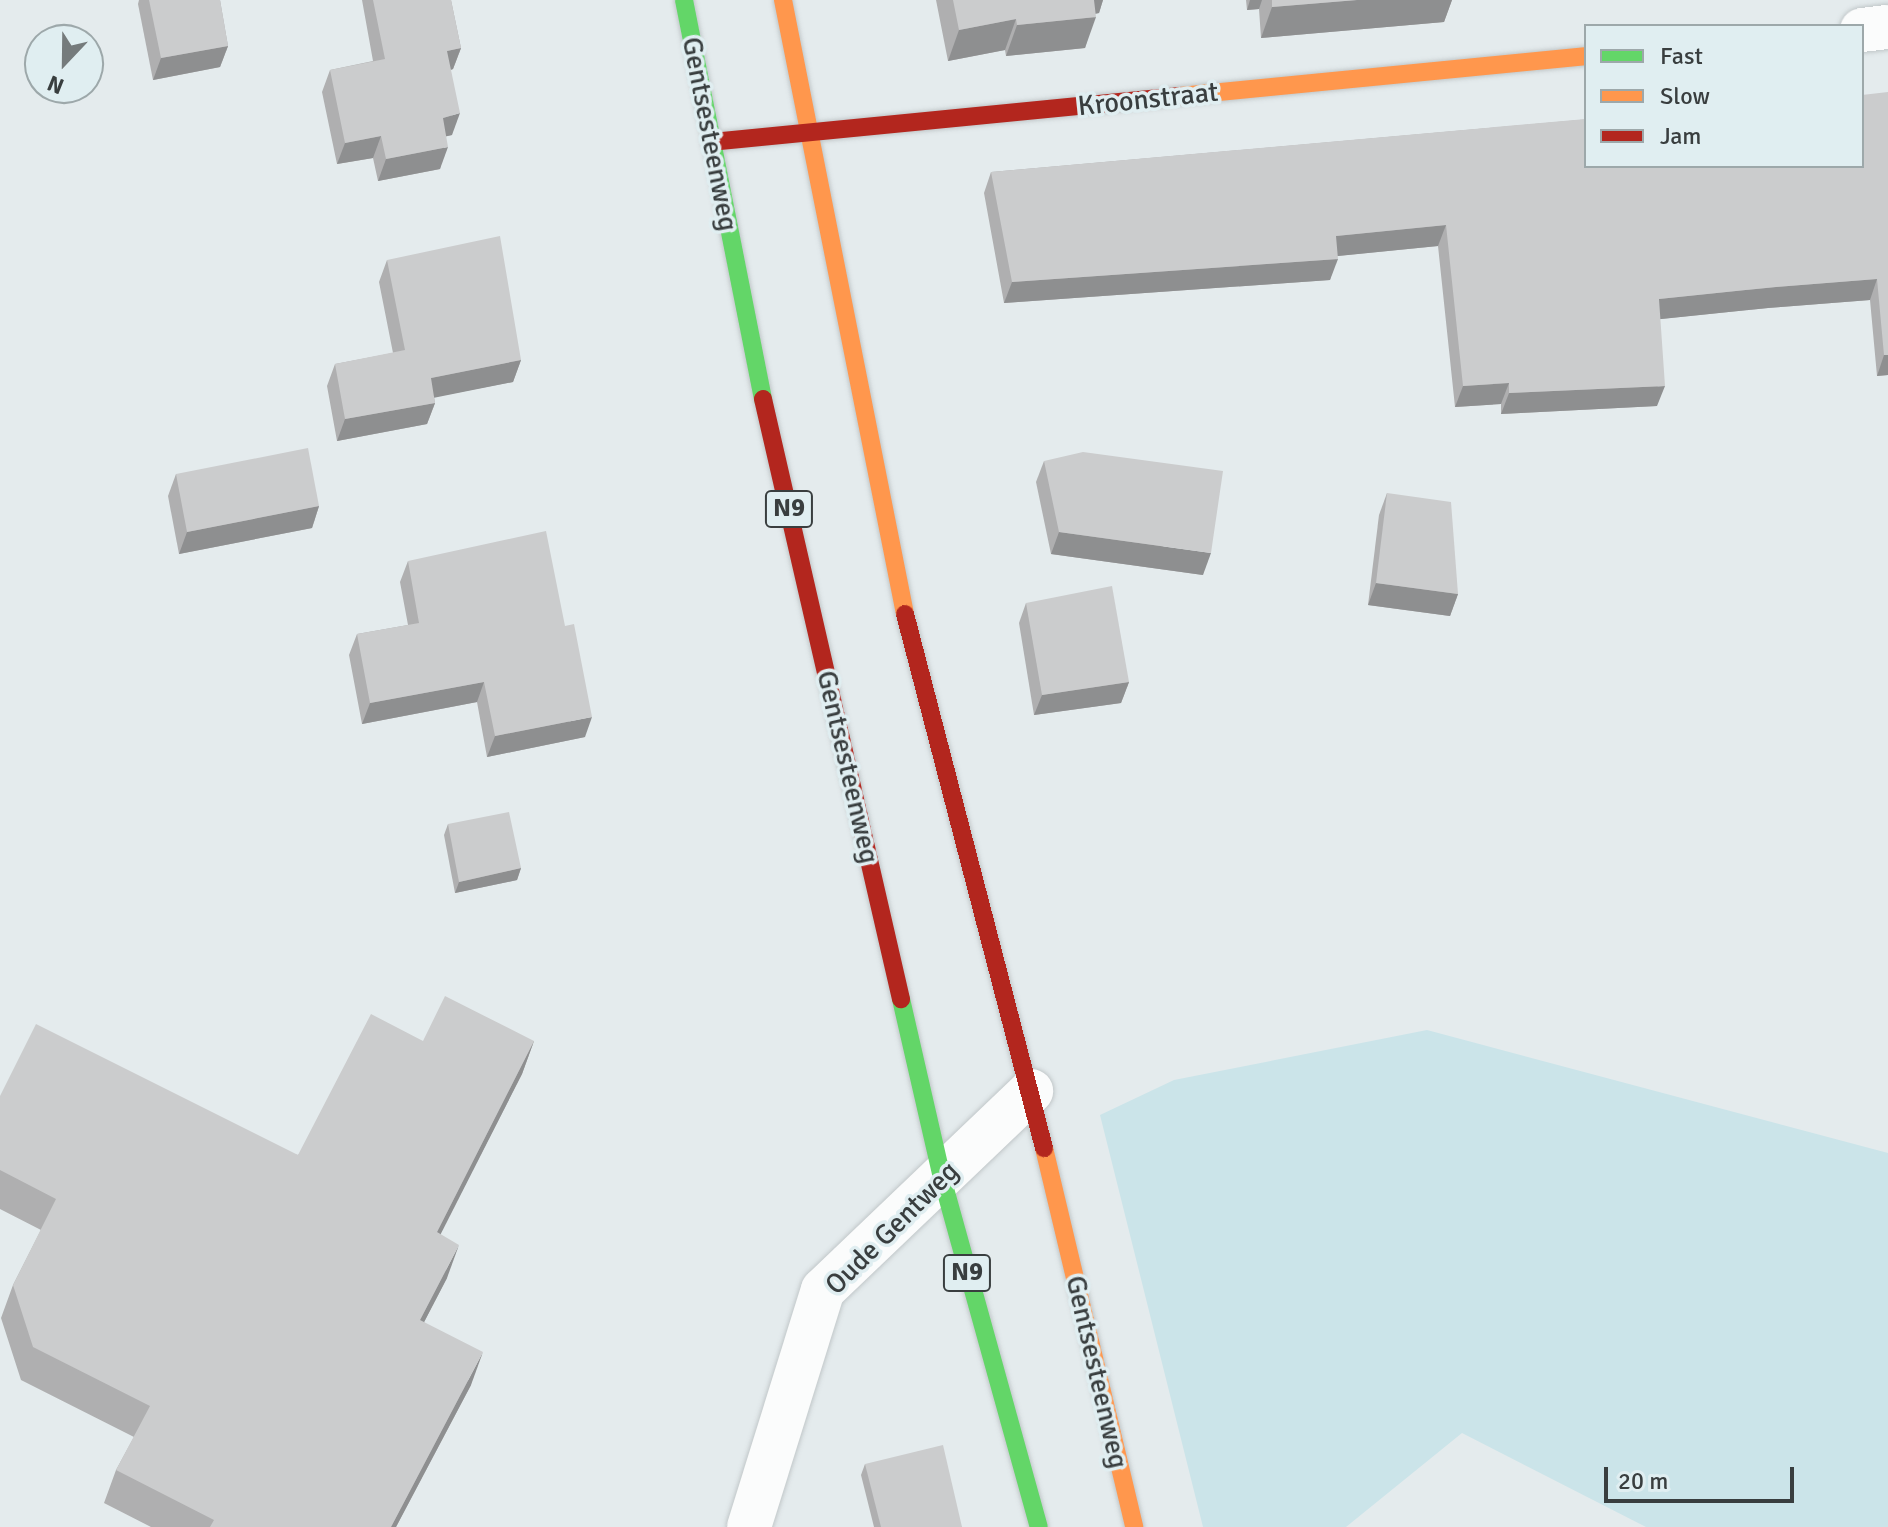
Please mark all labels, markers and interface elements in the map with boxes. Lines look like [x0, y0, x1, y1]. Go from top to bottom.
north arrow [24, 24, 104, 104]
legend [1584, 24, 1864, 168]
street label: Gentsesteenweg [675, 34, 745, 234]
text: Fast [1660, 41, 1703, 71]
text: N [43, 69, 68, 100]
street label: Kroonstraat [1076, 75, 1220, 123]
text: Slow [1660, 81, 1710, 111]
text: Jam [1660, 121, 1701, 151]
road number: N9 [763, 487, 815, 531]
street label: Gentsesteenweg [810, 667, 886, 867]
street label: Oude Gentweg [818, 1154, 966, 1302]
road number: N9 [941, 1251, 993, 1295]
street label: Gentsesteenweg [1059, 1272, 1135, 1472]
scale bar [1608, 1451, 1798, 1501]
text: 20 m [1618, 1466, 1668, 1496]

